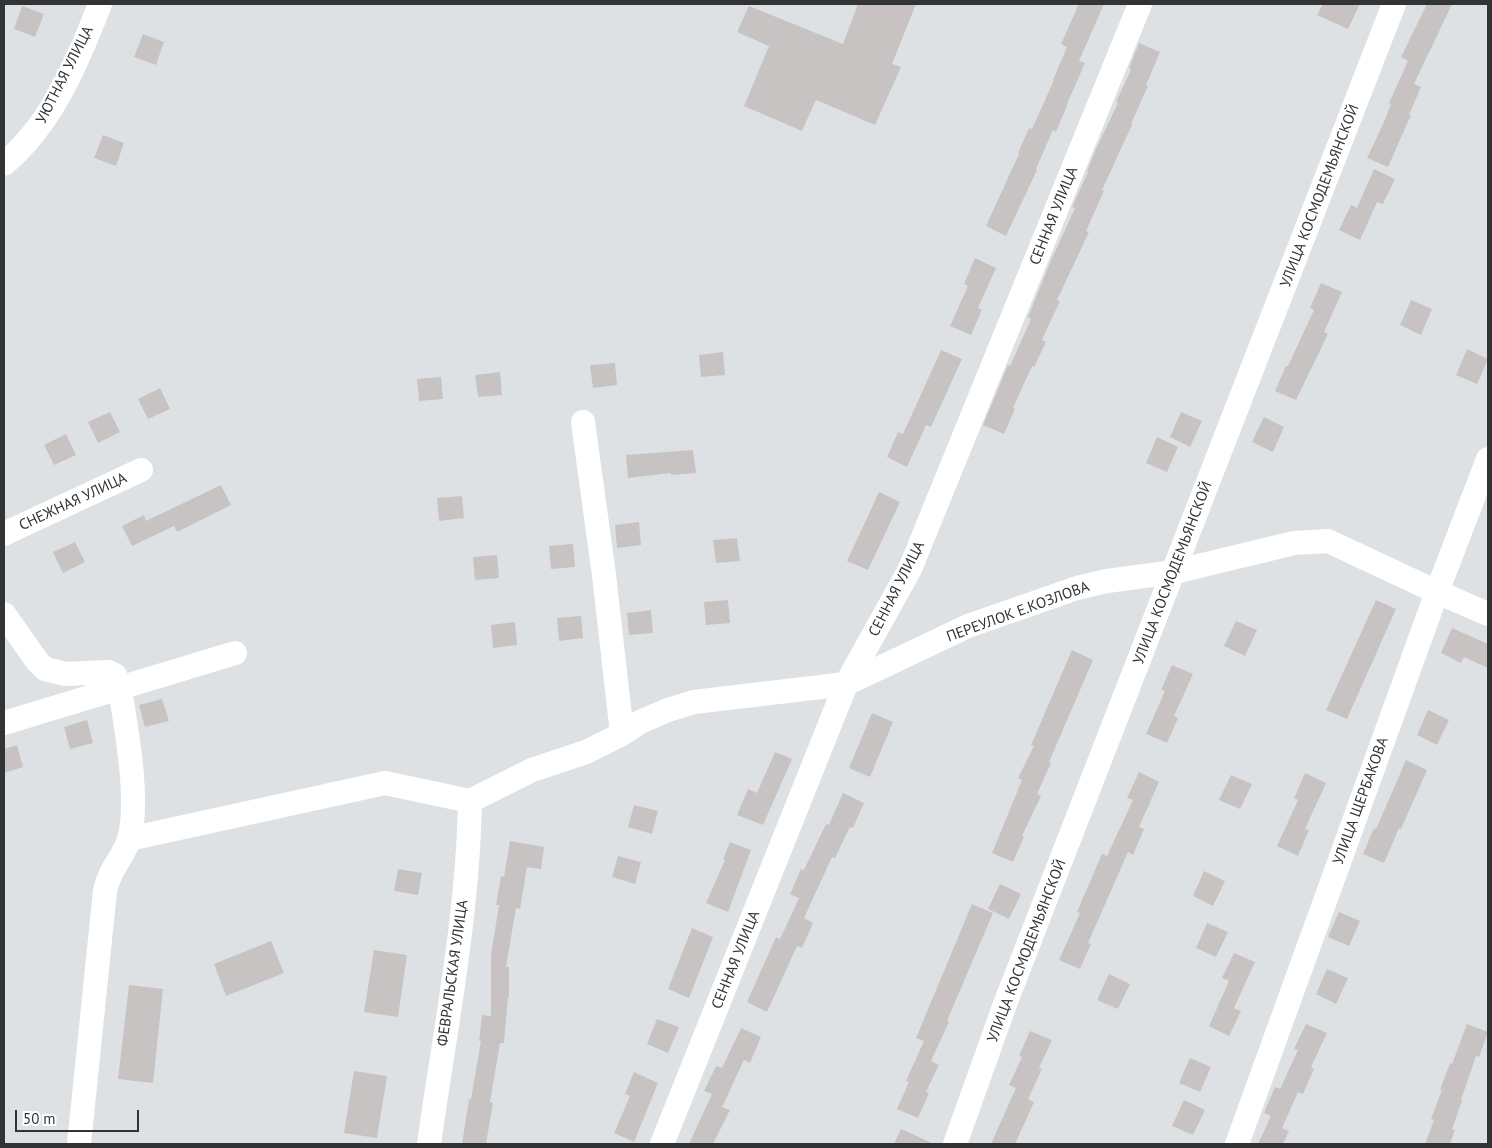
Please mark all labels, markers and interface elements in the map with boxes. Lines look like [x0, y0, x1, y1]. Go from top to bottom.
street label: УЮТНАЯ УЛИЦА [33, 23, 97, 127]
street label: УЛИЦА КОСМОДЕМЬЯНСКОЙ [1277, 102, 1363, 290]
street label: СЕННАЯ УЛИЦА [1026, 164, 1082, 268]
street label: СНЕЖНАЯ УЛИЦА [16, 469, 130, 535]
street label: УЛИЦА КОСМОДЕМЬЯНСКОЙ [1130, 479, 1216, 667]
street label: СЕННАЯ УЛИЦА [865, 538, 929, 640]
street label: ПЕРЕУЛОК Е.КОЗЛОВА [944, 578, 1092, 646]
street label: УЛИЦА ЩЕРБАКОВА [1330, 735, 1392, 867]
street label: УЛИЦА КОСМОДЕМЬЯНСКОЙ [984, 857, 1070, 1045]
street label: ФЕВРАЛЬСКАЯ УЛИЦА [434, 899, 472, 1047]
street label: СЕННАЯ УЛИЦА [708, 908, 764, 1012]
scale bar [18, 1100, 141, 1132]
text: 50 m [23, 1109, 56, 1128]

